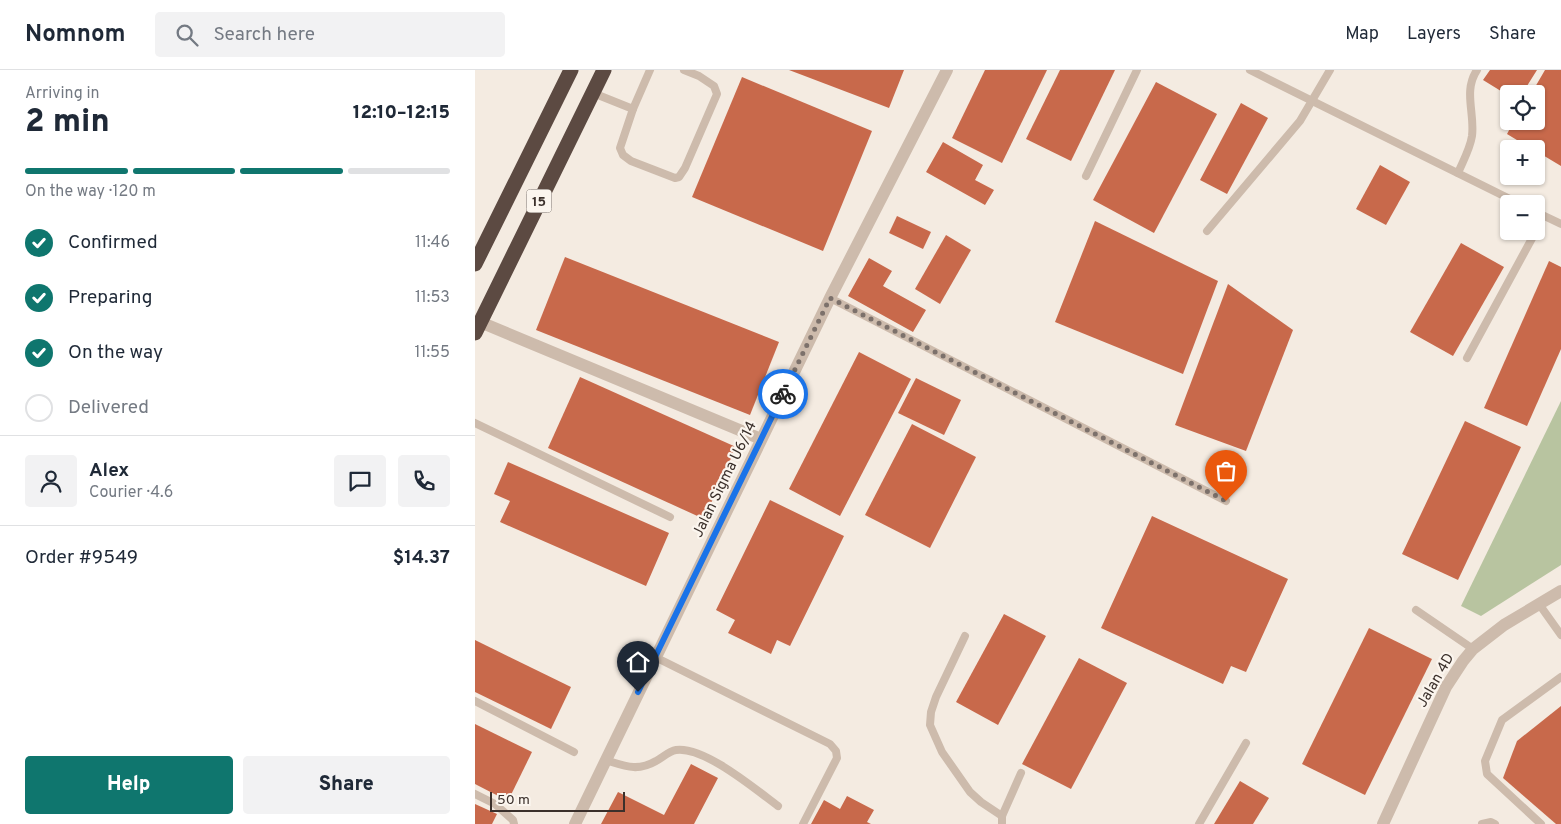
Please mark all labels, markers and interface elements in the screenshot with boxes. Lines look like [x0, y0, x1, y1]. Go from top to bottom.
search box [155, 12, 505, 57]
text: Nomnom [25, 20, 125, 50]
icon: search [173, 21, 201, 49]
text: Search here [213, 23, 315, 47]
text: Map [1345, 23, 1379, 46]
text: Layers [1407, 23, 1461, 46]
text: Share [1489, 23, 1536, 46]
text: Arriving in [25, 84, 100, 104]
map controls [1500, 85, 1545, 240]
button: locate [1500, 85, 1545, 130]
text: 12:10–12:15 [353, 101, 450, 125]
text: 2 min [25, 103, 110, 143]
button: + [1500, 140, 1545, 185]
text: On the way · 120 m [25, 182, 156, 202]
road number: 15 [527, 190, 551, 212]
button: − [1500, 195, 1545, 240]
icon: check [25, 229, 53, 257]
text: Confirmed [68, 231, 158, 255]
text: 11:46 [415, 233, 450, 253]
icon: check [25, 284, 53, 312]
text: Preparing [68, 286, 152, 310]
text: 11:53 [415, 288, 450, 308]
icon: check [25, 339, 53, 367]
text: On the way [68, 341, 163, 365]
text: 11:55 [415, 343, 450, 363]
courier [758, 369, 808, 419]
icon: bike [769, 380, 797, 408]
text: Delivered [68, 396, 149, 420]
street label: Jalan Sigma U6/14 [689, 418, 762, 541]
pin [1205, 450, 1247, 501]
button: person [25, 455, 77, 507]
button: chat [334, 455, 386, 507]
button: phone [398, 455, 450, 507]
icon: bag [1212, 457, 1240, 485]
text: Alex [89, 459, 129, 483]
text: Courier · 4.6 [89, 483, 173, 503]
text: Order #9549 [25, 546, 138, 570]
text: $14.37 [393, 546, 450, 570]
pin [617, 641, 659, 692]
icon: home [624, 648, 652, 676]
street label: Jalan 4D [1413, 650, 1459, 711]
button: Help [25, 756, 233, 814]
button: Share [243, 756, 450, 814]
scale bar [490, 789, 625, 812]
text: 50 m [497, 792, 530, 809]

